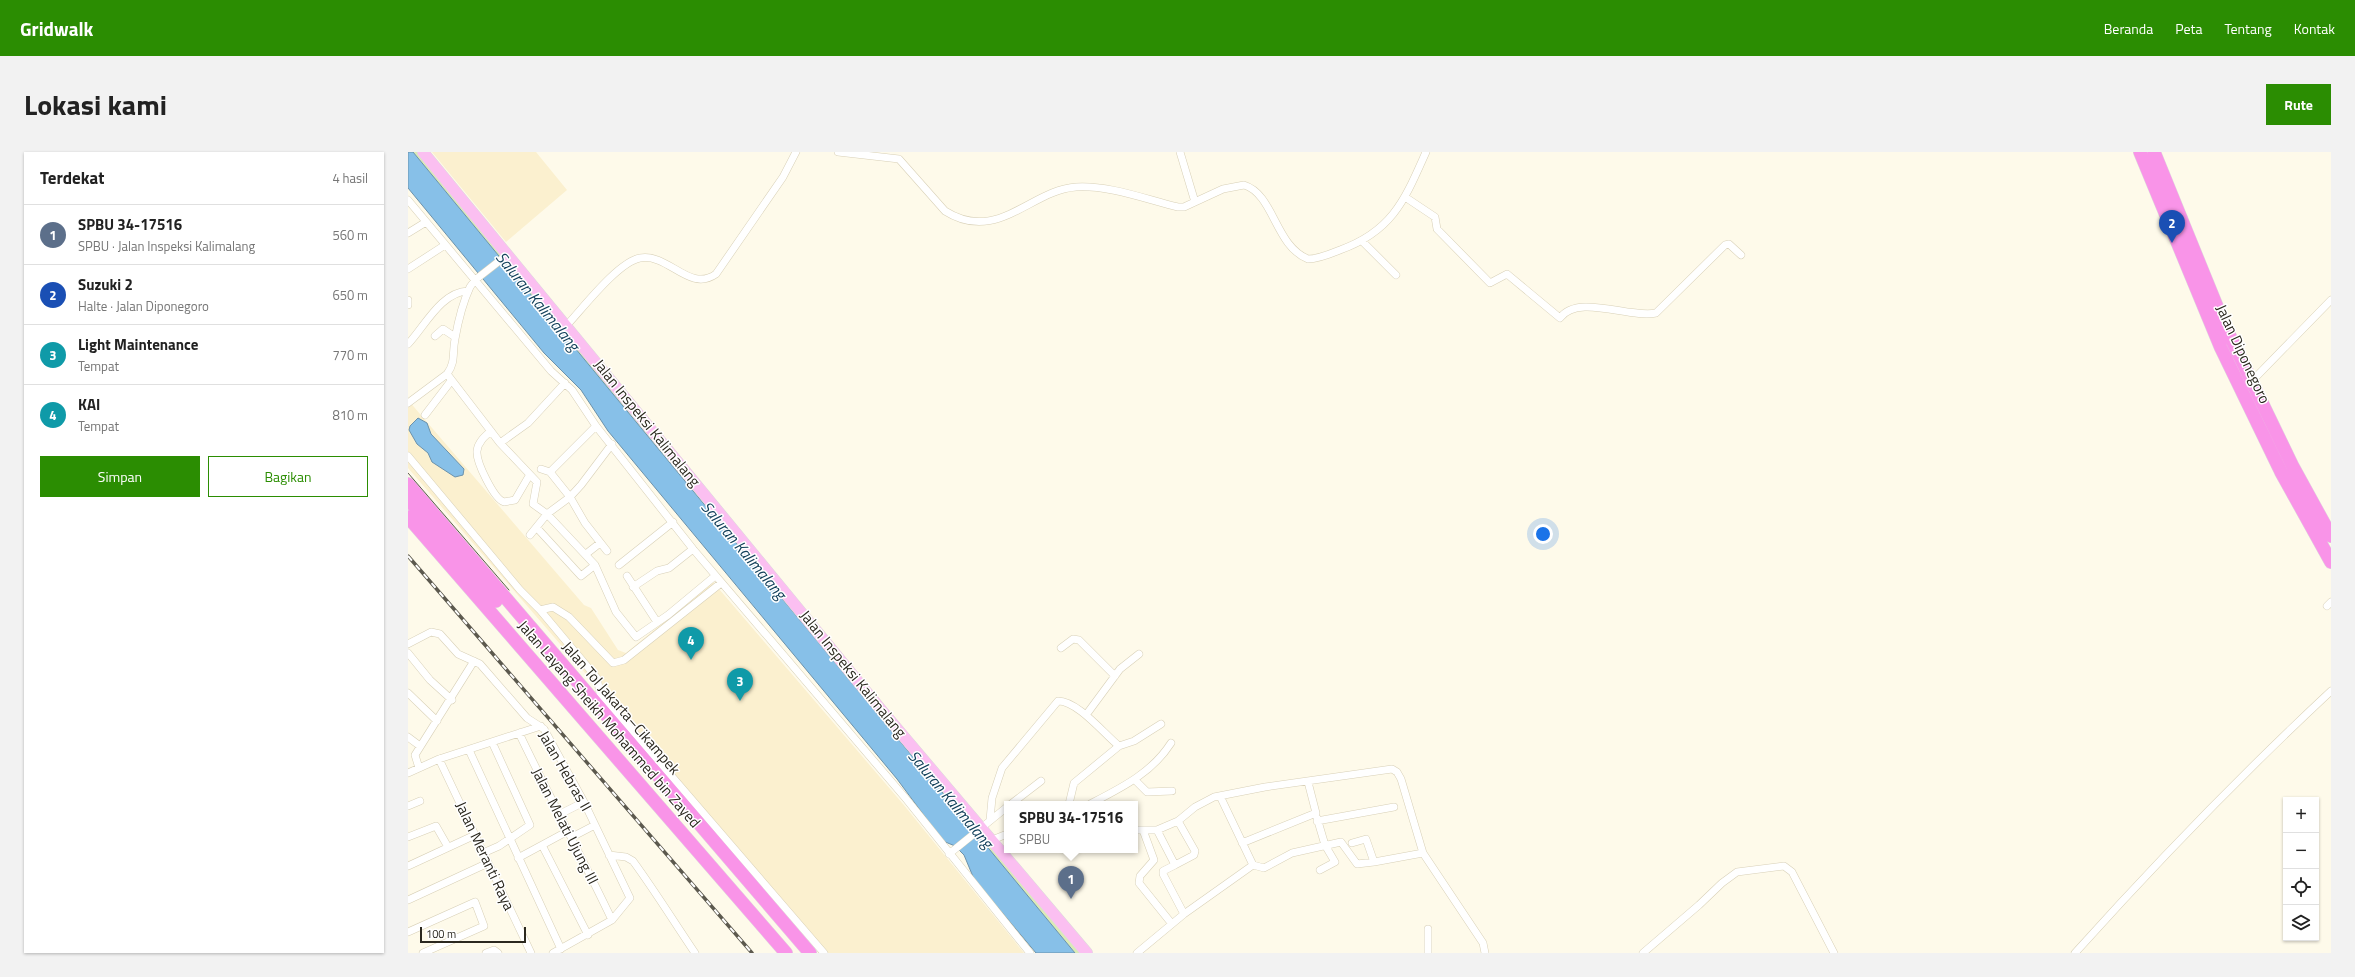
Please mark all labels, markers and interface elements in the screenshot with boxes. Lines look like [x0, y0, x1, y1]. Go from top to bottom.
text: Gridwalk [20, 14, 93, 43]
text: Beranda [2104, 18, 2153, 39]
text: Peta [2175, 18, 2202, 39]
text: Tentang [2224, 18, 2272, 39]
text: Kontak [2294, 18, 2335, 39]
text: Lokasi kami [24, 83, 167, 126]
button: Rute [2266, 84, 2331, 125]
text: Terdekat [40, 165, 104, 191]
text: 4 hasil [332, 168, 368, 188]
pin: 2 [2159, 210, 2185, 243]
text: SPBU 34-17516 [78, 213, 182, 236]
text: 1 [49, 225, 57, 245]
text: 560 m [332, 225, 368, 245]
text: SPBU · Jalan Inspeksi Kalimalang [78, 236, 255, 256]
water label: Saluran Kalimalang [490, 246, 587, 358]
text: Suzuki 2 [78, 273, 133, 296]
text: 2 [49, 285, 57, 305]
text: 650 m [332, 285, 368, 305]
text: Halte · Jalan Diponegoro [78, 296, 209, 316]
street label: Jalan Diponegoro [2210, 300, 2277, 407]
text: Light Maintenance [78, 333, 198, 356]
text: 3 [49, 345, 57, 365]
text: 770 m [332, 345, 368, 365]
street label: Jalan Inspeksi Kalimalang [589, 354, 706, 492]
text: Tempat [78, 356, 119, 376]
text: KAI [78, 393, 100, 416]
text: 4 [49, 405, 57, 425]
text: 810 m [332, 405, 368, 425]
text: Tempat [78, 416, 119, 436]
button: Simpan [40, 456, 200, 497]
button: Bagikan [208, 456, 368, 497]
water label: Saluran Kalimalang [696, 496, 794, 606]
your location [1533, 524, 1553, 544]
street label: Jalan Inspeksi Kalimalang [795, 605, 912, 743]
street label: Jalan Layang Sheikh Mohammed bin Zayed [513, 615, 706, 833]
pin: 4 [678, 627, 704, 660]
street label: Jalan Tol Jakarta–Cikampek [557, 636, 686, 780]
pin: 3 [727, 668, 753, 701]
street label: Jalan Hebras II [533, 726, 598, 815]
water label: Saluran Kalimalang [903, 745, 1001, 855]
street label: Jalan Melati Ujung III [526, 763, 605, 888]
street label: Jalan Meranti Raya [450, 797, 521, 915]
map controls [2283, 797, 2319, 941]
button: + [2283, 797, 2319, 833]
popup [1004, 801, 1138, 853]
text: SPBU 34-17516 [1019, 806, 1123, 829]
text: SPBU [1019, 829, 1050, 849]
button: − [2283, 833, 2319, 869]
pin: 1 [1058, 866, 1084, 899]
button: locate [2283, 869, 2319, 905]
button: layers [2283, 905, 2319, 941]
scale bar [420, 925, 526, 944]
text: 100 m [426, 926, 456, 942]

